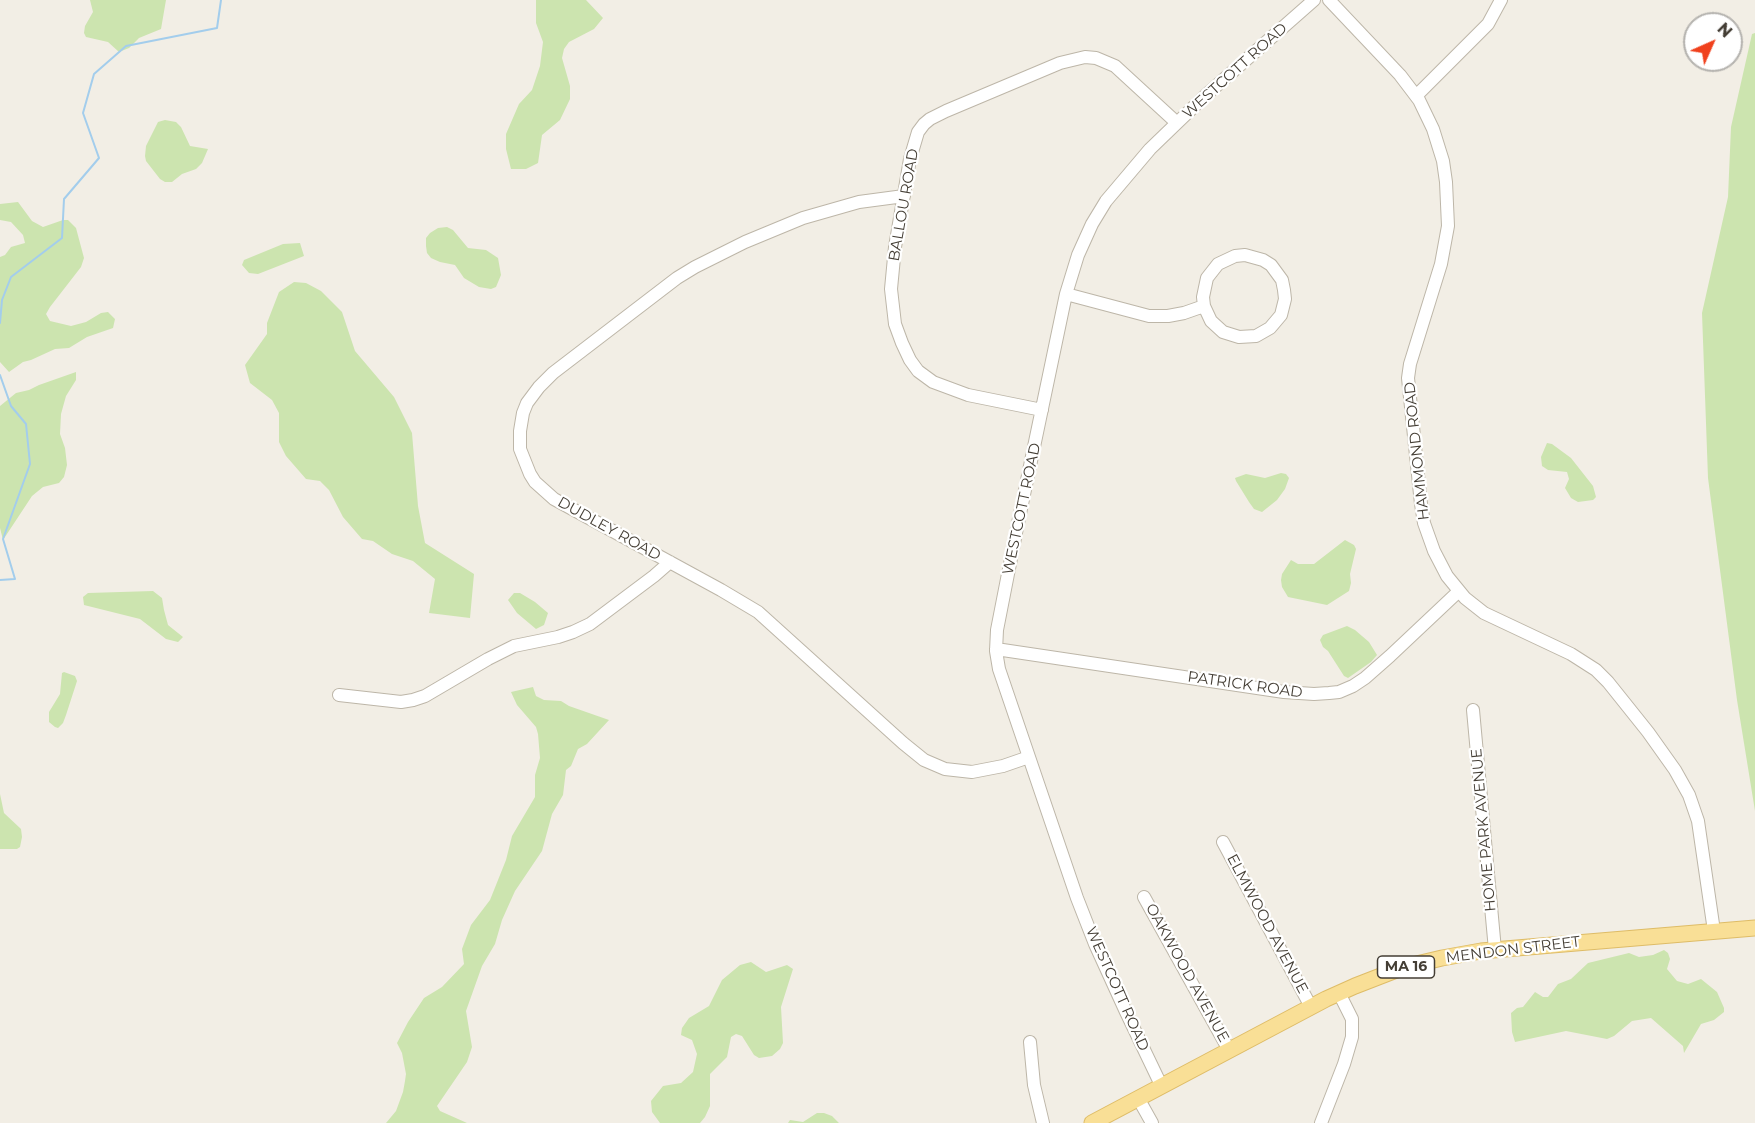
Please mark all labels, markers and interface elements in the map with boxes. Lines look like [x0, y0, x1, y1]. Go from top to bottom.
north arrow [1683, 12, 1743, 72]
street label: WESTCOTT ROAD [1179, 19, 1291, 123]
text: N [1713, 19, 1736, 42]
street label: BALLOU ROAD [885, 147, 923, 263]
street label: HAMMOND ROAD [1401, 381, 1433, 521]
street label: WESTCOTT ROAD [999, 441, 1045, 577]
street label: DUDLEY ROAD [554, 493, 664, 565]
street label: PATRICK ROAD [1186, 668, 1304, 702]
street label: HOME PARK AVENUE [1468, 748, 1500, 912]
street label: ELMWOOD AVENUE [1223, 851, 1311, 997]
street label: OAKWOOD AVENUE [1141, 901, 1233, 1045]
street label: WESTCOTT ROAD [1081, 924, 1153, 1054]
street label: MENDON STREET [1445, 933, 1581, 967]
road number: MA 16 [1378, 956, 1434, 978]

